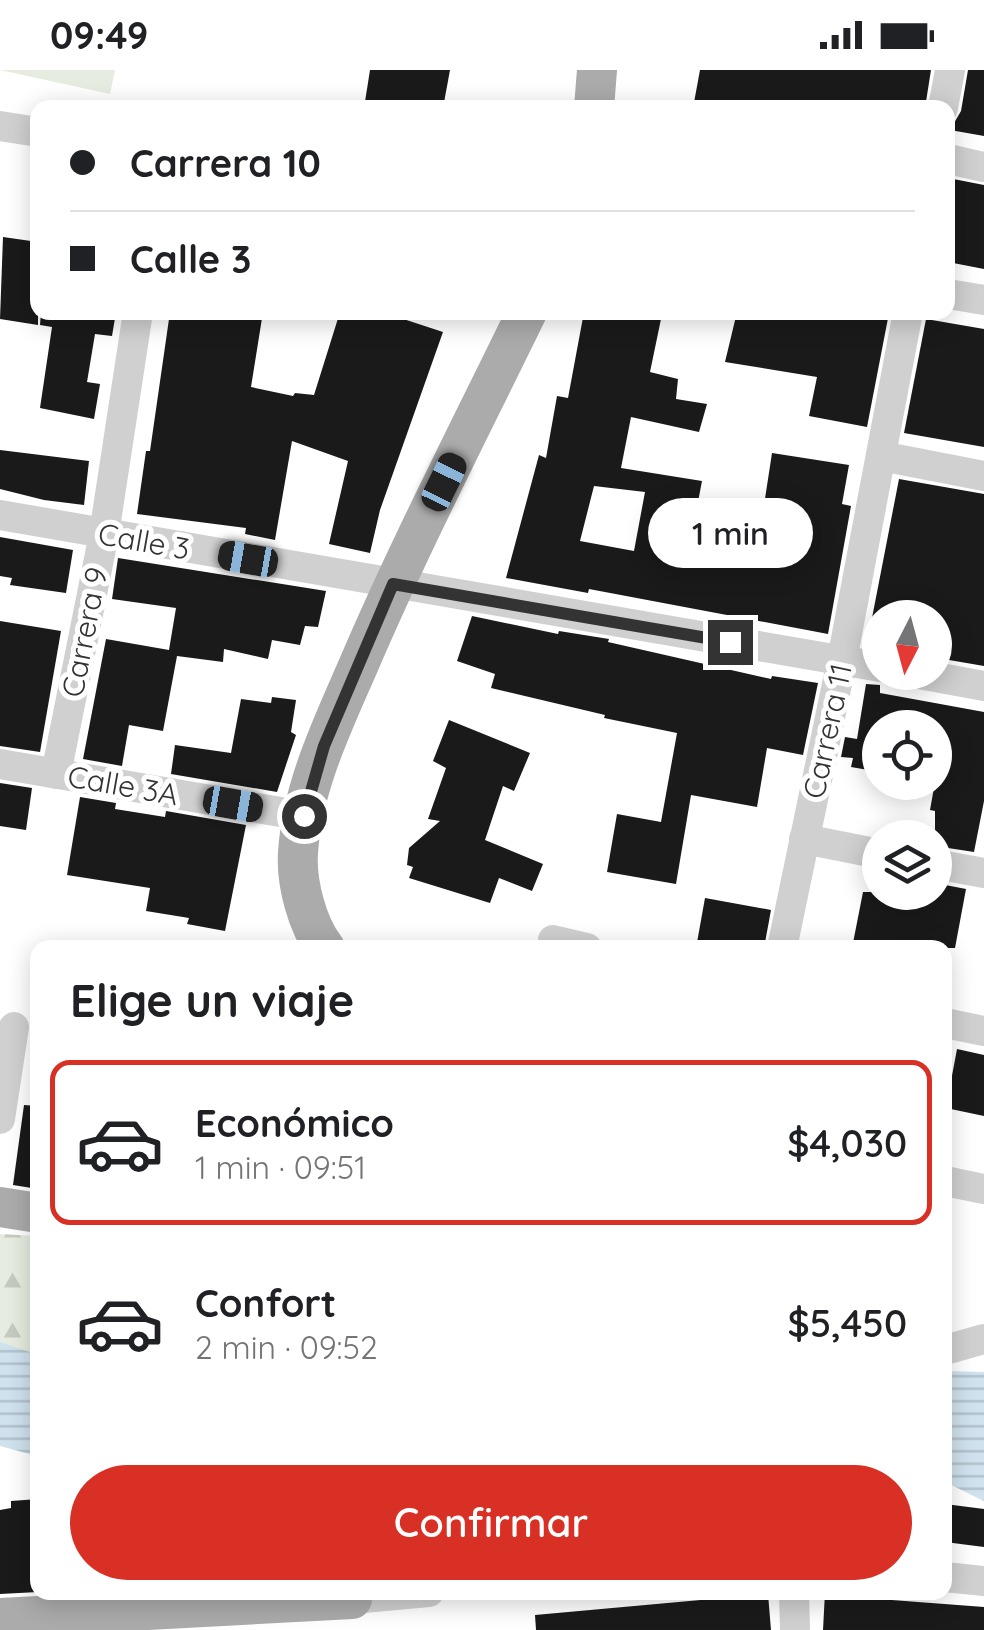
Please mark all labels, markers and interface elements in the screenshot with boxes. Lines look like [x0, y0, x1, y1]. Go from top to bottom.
text: 09:49 [50, 11, 148, 59]
text: Carrera 10 [130, 139, 321, 187]
text: Calle 3 [130, 235, 251, 283]
car [417, 448, 471, 516]
callout: 1 min [648, 497, 812, 567]
text: 1 min [692, 513, 769, 553]
street label: Calle 3 [95, 514, 193, 568]
car [216, 539, 280, 579]
street label: Carrera 9 [53, 564, 115, 700]
north arrow [862, 600, 952, 690]
map controls [862, 600, 952, 910]
route end [708, 620, 753, 665]
street label: Carrera 11 [794, 660, 860, 802]
button: locate [862, 710, 952, 800]
street label: Calle 3A [65, 757, 181, 813]
car [201, 784, 265, 824]
route start [282, 794, 327, 839]
button: layers [862, 820, 952, 910]
text: Elige un viaje [70, 972, 354, 1028]
icon: car [75, 1098, 165, 1188]
text: Económico [195, 1099, 394, 1147]
text: $4,030 [787, 1119, 907, 1167]
text: 1 min · 09:51 [195, 1147, 366, 1187]
icon: car [75, 1278, 165, 1368]
text: Confort [195, 1279, 336, 1327]
text: $5,450 [788, 1299, 907, 1347]
text: 2 min · 09:52 [195, 1327, 378, 1367]
button: Confirmar [70, 1465, 912, 1580]

